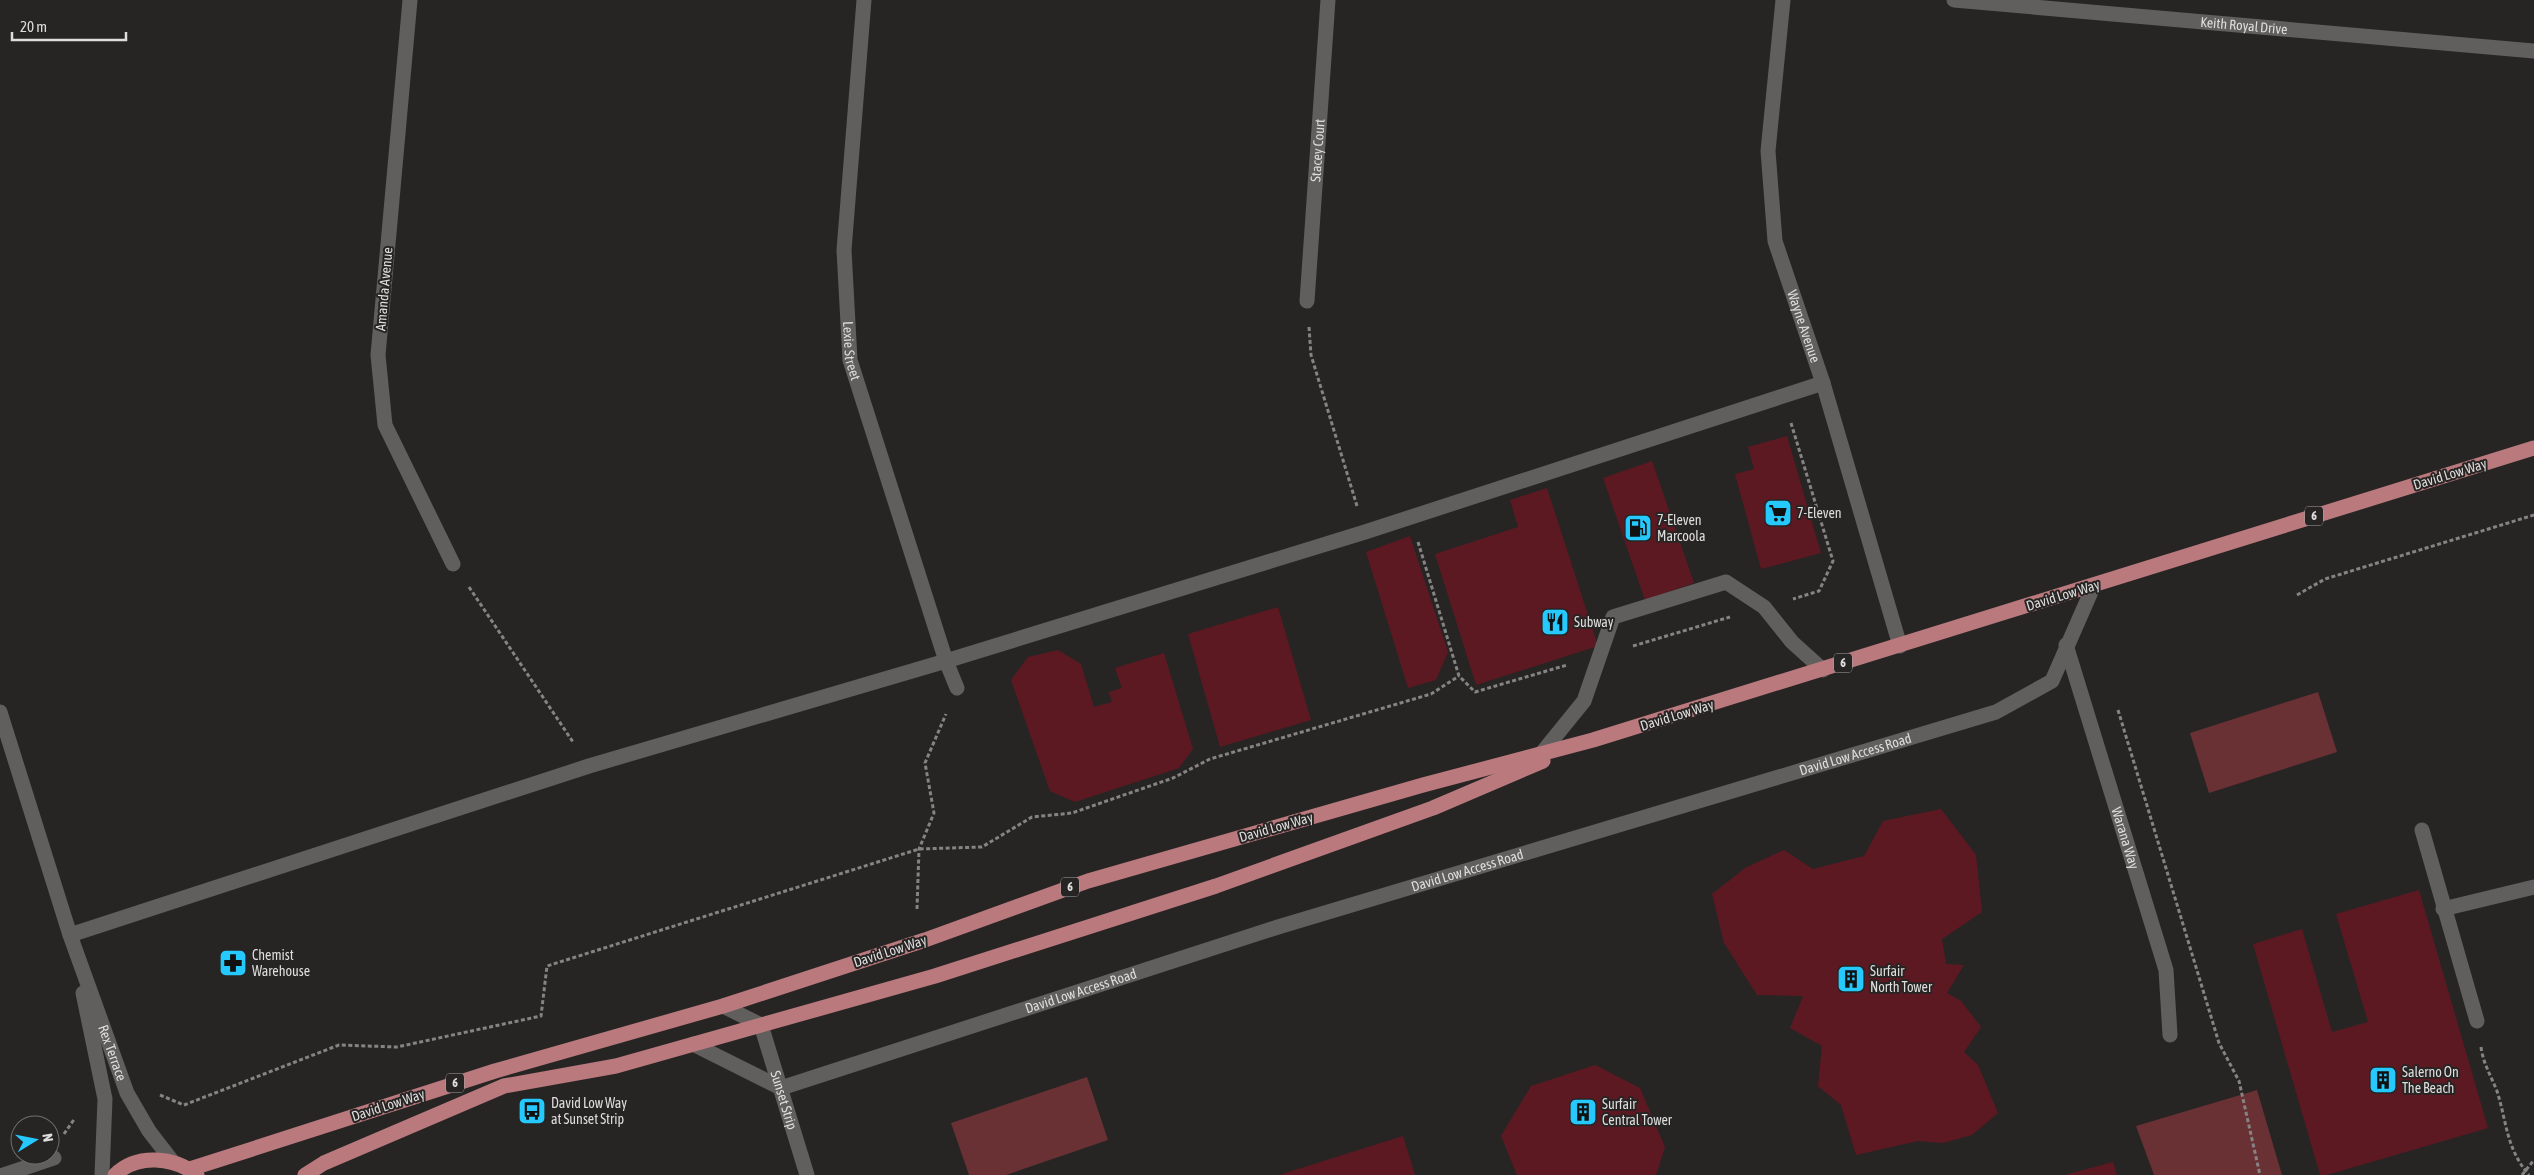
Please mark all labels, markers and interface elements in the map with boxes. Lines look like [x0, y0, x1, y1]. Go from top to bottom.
scale bar [12, 10, 126, 42]
street label: Keith Royal Drive [2200, 14, 2288, 37]
text: 20 m [20, 18, 47, 35]
street label: Stacey Court [1307, 118, 1328, 182]
street label: Amanda Avenue [372, 246, 396, 332]
street label: Wayne Avenue [1784, 288, 1824, 365]
street label: Lexie Street [840, 321, 864, 382]
street label: David Low Way [2411, 455, 2489, 493]
supermarket icon: 7-Eleven [1763, 498, 1793, 528]
place label: 7-Eleven [1797, 505, 1842, 521]
road number: 6 [2305, 506, 2323, 526]
place label: 7-Eleven Marcoola [1657, 512, 1706, 544]
fuel station icon: 7-Eleven Marcoola [1623, 513, 1653, 543]
street label: David Low Way [2024, 576, 2102, 614]
restaurant icon: Subway [1540, 607, 1570, 637]
place label: Subway [1574, 614, 1614, 630]
road number: 6 [1834, 654, 1852, 672]
street label: David Low Way [1638, 696, 1716, 734]
street label: David Low Access Road [1797, 730, 1913, 778]
street label: Warana Way [2108, 805, 2143, 871]
street label: David Low Way [1237, 809, 1315, 845]
street label: David Low Access Road [1409, 846, 1525, 895]
road number: 6 [1061, 878, 1079, 896]
street label: David Low Way [851, 932, 929, 970]
place label: Chemist Warehouse [252, 947, 310, 979]
pharmacy icon: Chemist Warehouse [218, 948, 248, 978]
place label: Surfair North Tower [1870, 963, 1933, 995]
building icon: Surfair North Tower [1836, 964, 1866, 994]
street label: David Low Access Road [1023, 965, 1138, 1016]
street label: Rex Terrace [95, 1023, 130, 1083]
place label: Salerno On The Beach [2402, 1064, 2459, 1096]
building icon: Salerno On The Beach [2368, 1065, 2398, 1095]
street label: Sunset Strip [767, 1069, 801, 1132]
road number: 6 [446, 1074, 464, 1092]
street label: David Low Way [349, 1086, 427, 1124]
place label: David Low Way at Sunset Strip [551, 1095, 627, 1127]
bus stop icon: David Low Way at Sunset Strip [517, 1096, 547, 1126]
place label: Surfair Central Tower [1602, 1096, 1673, 1128]
building icon: Surfair Central Tower [1568, 1097, 1598, 1127]
north arrow [10, 1115, 60, 1165]
text: N [39, 1132, 56, 1143]

